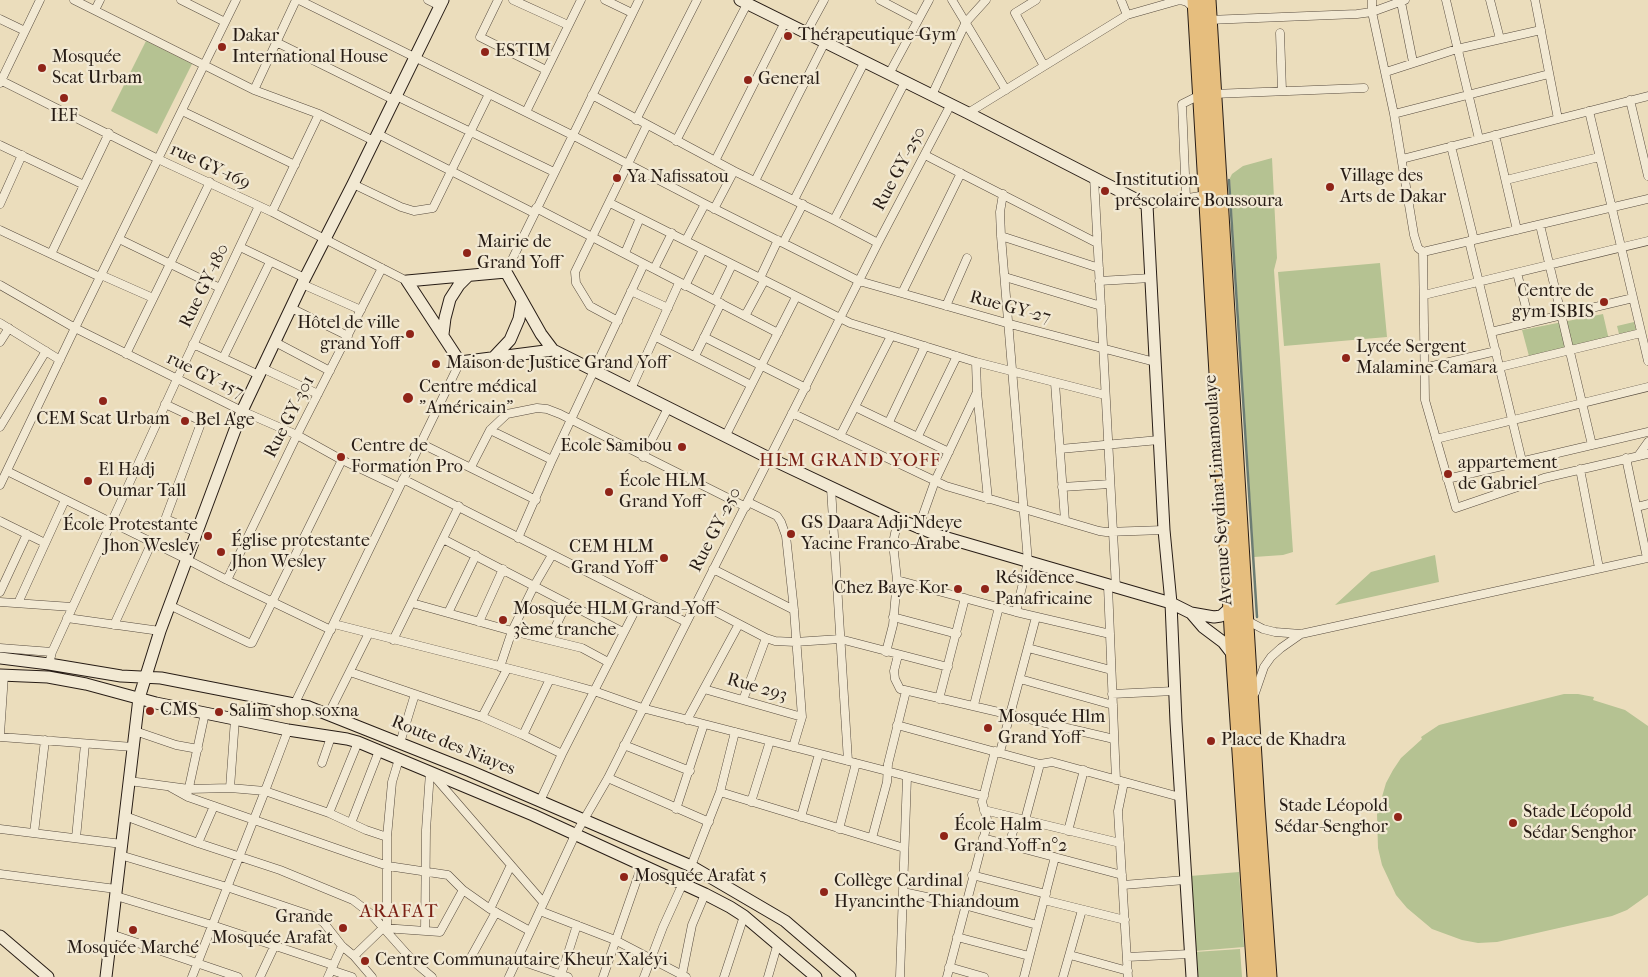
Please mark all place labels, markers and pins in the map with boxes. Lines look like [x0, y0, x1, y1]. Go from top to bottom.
place label: Thérapeutique-Gym [798, 25, 956, 47]
place label: Dakar International House [232, 26, 388, 68]
marker: Thérapeutique-Gym [782, 30, 794, 42]
marker: Dakar International House [216, 41, 228, 53]
place label: ESTIM [495, 41, 551, 63]
marker: ESTIM [479, 46, 491, 58]
place label: Mosquée Scat Urbam [52, 47, 142, 90]
marker: Mosquée Scat Urbam [36, 62, 48, 74]
place label: General [758, 69, 820, 91]
marker: General [742, 74, 754, 86]
marker: IEF [58, 92, 70, 104]
place label: IEF [50, 106, 78, 128]
place label: Village des Arts de Dakar [1340, 166, 1446, 208]
place label: Ya Nafissatou [627, 167, 729, 189]
place label: Institution préscolaire Boussoura [1115, 170, 1283, 212]
marker: Ya Nafissatou [611, 172, 623, 184]
marker: Village des Arts de Dakar [1324, 181, 1336, 193]
marker: Institution préscolaire Boussoura [1099, 185, 1111, 197]
place label: Mairie de Grand Yoff [477, 232, 560, 274]
marker: Mairie de Grand Yoff [461, 247, 473, 259]
place label: Centre de gym ISBIS [1512, 281, 1594, 324]
marker: Centre de gym ISBIS [1598, 296, 1610, 308]
place label: Hôtel de ville grand Yoff [297, 313, 400, 356]
marker: Hôtel de ville grand Yoff [404, 328, 416, 340]
place label: Lycée Sergent Malamine Camara [1356, 337, 1497, 379]
marker: Lycée Sergent Malamine Camara [1340, 352, 1352, 364]
place label: Maison de Justice Grand Yoff [446, 353, 667, 375]
marker: Maison de Justice Grand Yoff [430, 358, 442, 370]
place label: Centre médical "Américain" [419, 377, 537, 419]
marker: Centre médical "Américain" [401, 391, 415, 405]
marker: CEM Scat Urbam [97, 395, 109, 407]
place label: CEM Scat Urbam [36, 409, 170, 431]
place label: Bel Age [195, 410, 255, 432]
marker: Bel Age [179, 415, 191, 427]
place label: Centre de Formation Pro [351, 436, 463, 478]
place label: Ecole Samibou [560, 436, 672, 458]
marker: Ecole Samibou [676, 441, 688, 453]
marker: Centre de Formation Pro [335, 451, 347, 463]
place label: appartement de Gabriel [1458, 453, 1558, 496]
place label: El Hadj Oumar Tall [98, 460, 186, 502]
marker: appartement de Gabriel [1442, 468, 1454, 480]
place label: École HLM Grand Yoff [619, 471, 706, 514]
marker: El Hadj Oumar Tall [82, 475, 94, 487]
marker: École HLM Grand Yoff [603, 486, 615, 498]
place label: GS Daara Adji Ndeye Yacine Franco-Arabe [801, 513, 962, 556]
place label: École Protestante Jhon Wesley [63, 515, 198, 558]
marker: GS Daara Adji Ndeye Yacine Franco-Arabe [785, 528, 797, 540]
marker: École Protestante Jhon Wesley [202, 530, 214, 542]
place label: Église protestante Jhon Wesley [231, 531, 370, 574]
place label: CEM HLM Grand Yoff [569, 537, 654, 580]
marker: Église protestante Jhon Wesley [215, 546, 227, 558]
marker: CEM HLM Grand Yoff [658, 552, 670, 564]
place label: Résidence Panafricaine [995, 568, 1092, 610]
place label: Chez Baye Kor [834, 578, 948, 600]
marker: Chez Baye Kor [952, 583, 964, 595]
marker: Résidence Panafricaine [979, 583, 991, 595]
place label: Mosquée HLM Grand-Yoff 3ème tranche [513, 599, 715, 642]
marker: Mosquée HLM Grand-Yoff 3ème tranche [497, 614, 509, 626]
place label: CMS [160, 700, 198, 722]
place label: Salim shop soxna [229, 701, 359, 723]
marker: CMS [144, 705, 156, 717]
marker: Salim shop soxna [213, 706, 225, 718]
place label: Mosquée Hlm Grand Yoff [998, 707, 1105, 750]
marker: Mosquée Hlm Grand Yoff [982, 722, 994, 734]
place label: Place de Khadra [1221, 730, 1346, 752]
marker: Place de Khadra [1205, 735, 1217, 747]
place label: Stade Léopold Sédar-Senghor [1274, 796, 1388, 839]
place label: Stade Léopold Sédar Senghor [1523, 802, 1636, 844]
marker: Stade Léopold Sédar-Senghor [1392, 811, 1404, 823]
place label: École Halm Grand Yoff n°2 [954, 815, 1067, 858]
marker: Stade Léopold Sédar Senghor [1507, 817, 1519, 829]
marker: École Halm Grand Yoff n°2 [938, 830, 950, 842]
place label: Mosquée Arafat 5 [634, 866, 767, 888]
marker: Mosquée Arafat 5 [618, 871, 630, 883]
place label: Collège Cardinal Hyancinthe Thiandoum [834, 871, 1019, 914]
marker: Collège Cardinal Hyancinthe Thiandoum [818, 886, 830, 898]
place label: Grande Mosquée Arafat [212, 907, 333, 950]
marker: Grande Mosquée Arafat [337, 922, 349, 934]
marker: Mosquée Marché [127, 924, 139, 936]
place label: Mosquée Marché [67, 938, 199, 960]
place label: Centre Communautaire Kheur Xaléyi [375, 950, 668, 972]
marker: Centre Communautaire Kheur Xaléyi [359, 955, 371, 967]

